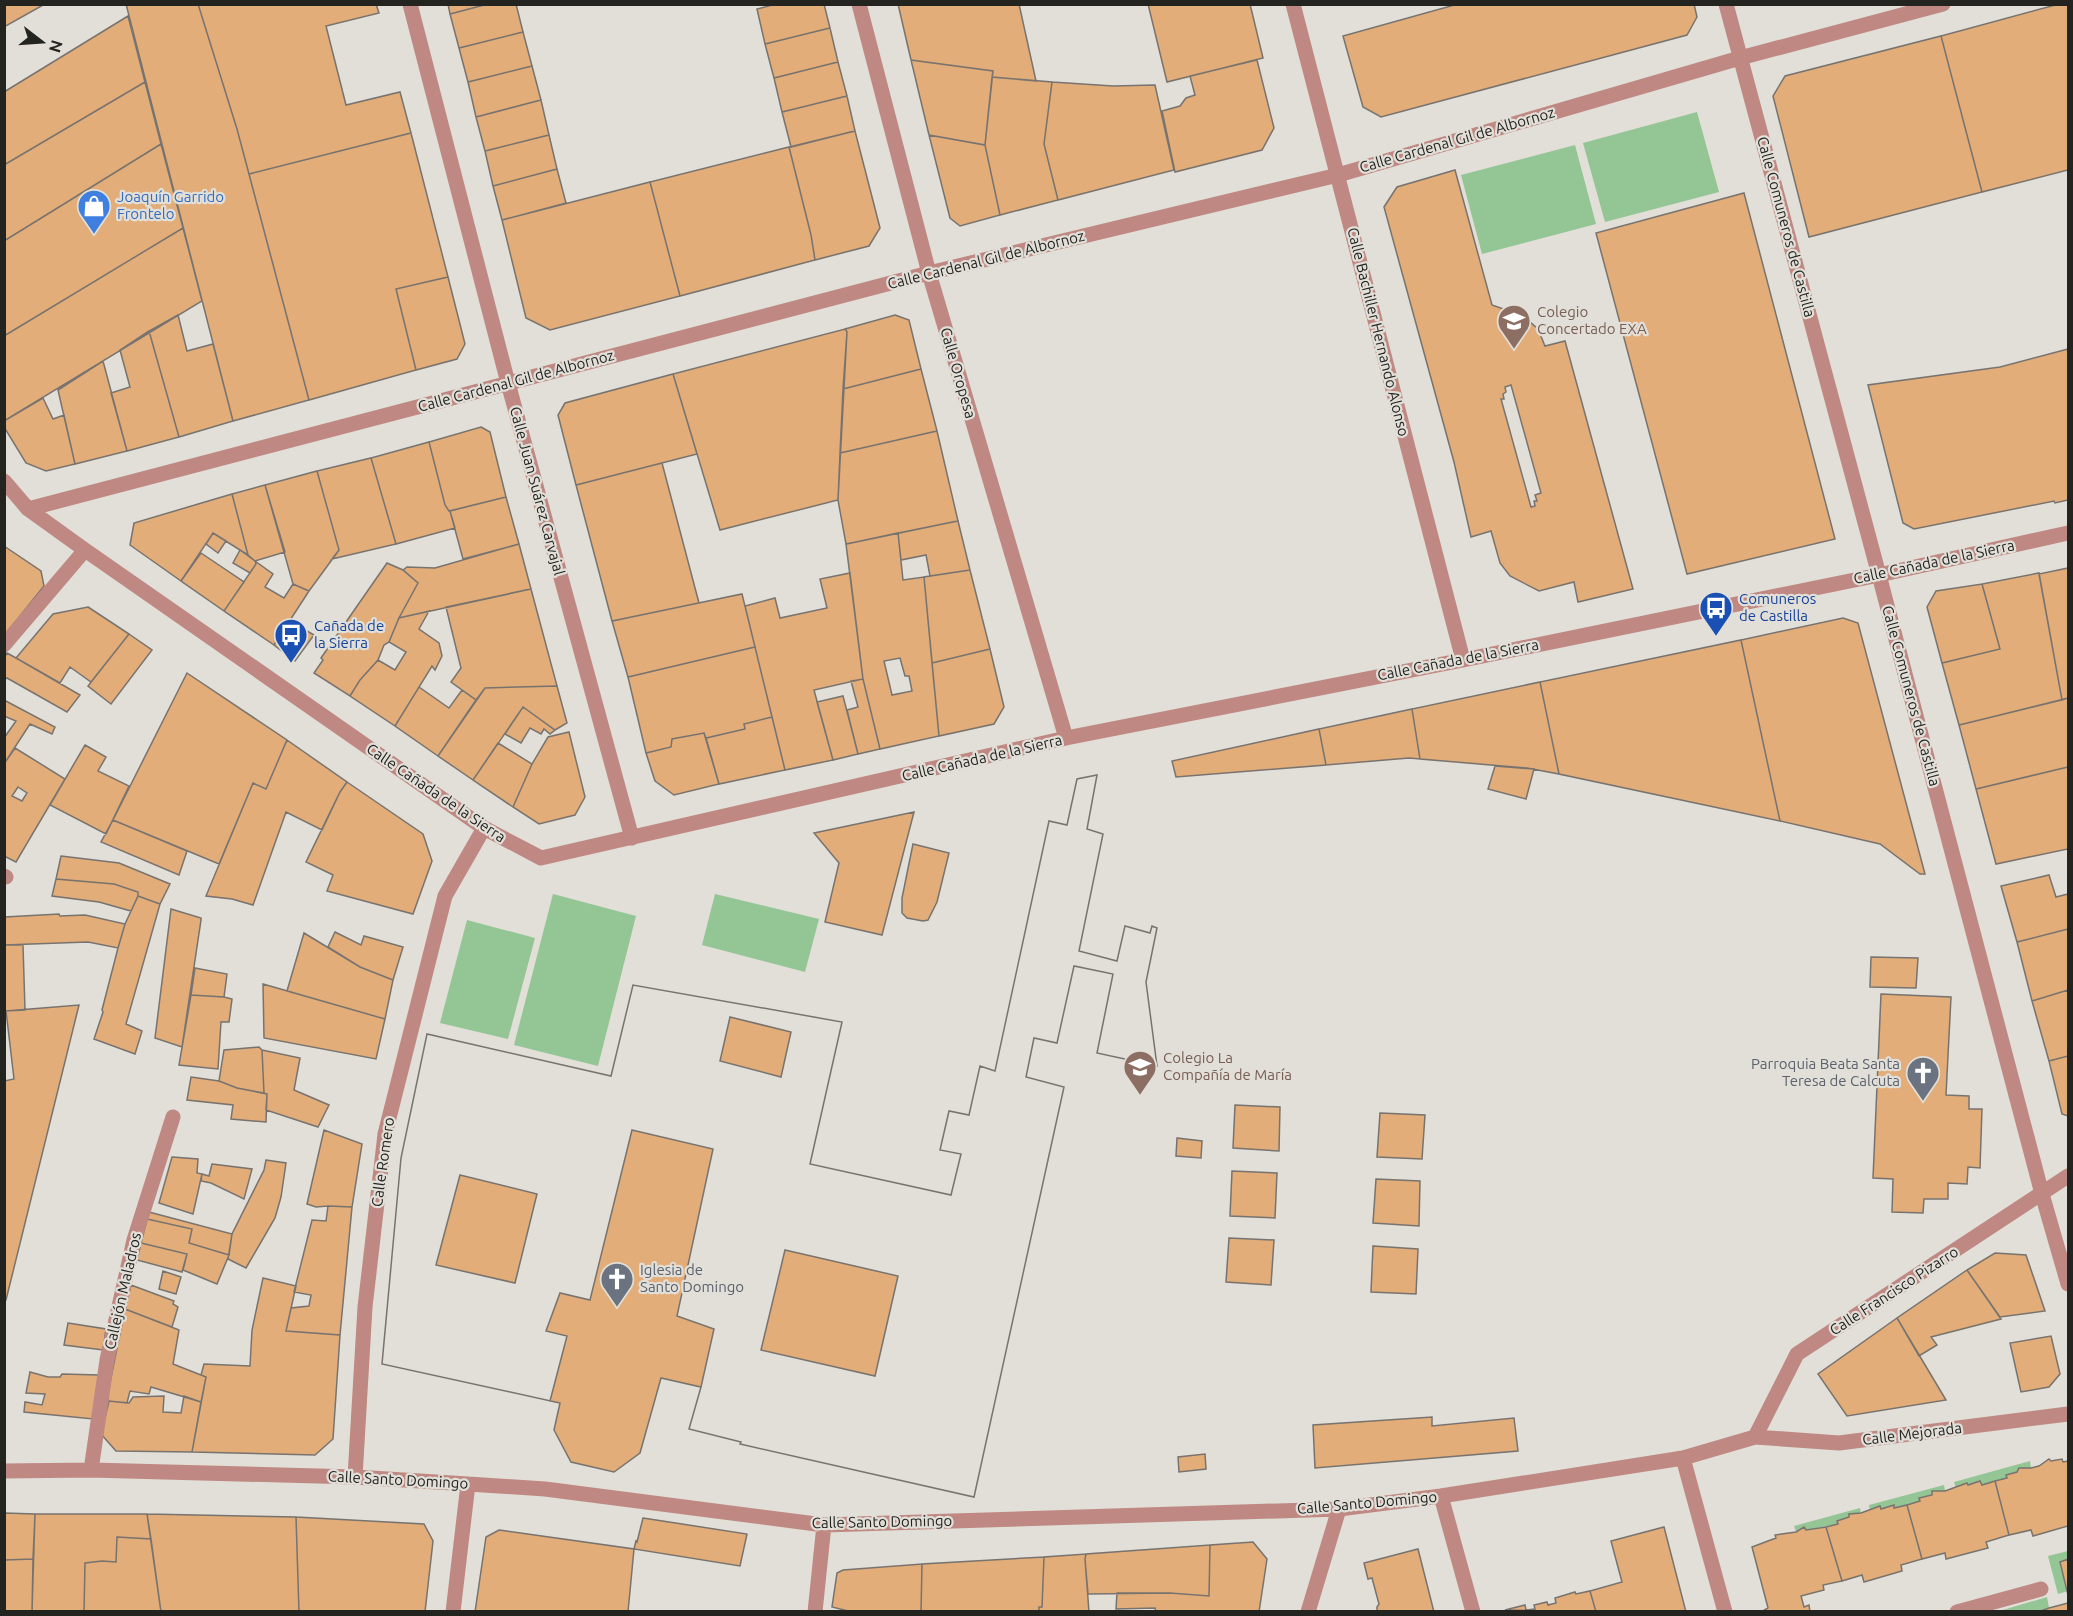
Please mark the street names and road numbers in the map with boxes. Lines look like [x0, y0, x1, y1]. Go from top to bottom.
street label: Calle Cardenal Gil de Albornoz [1357, 103, 1557, 176]
street label: Calle Comuneros de Castilla [1754, 135, 1819, 319]
street label: Calle Bachiller Hernando Alonso [1344, 226, 1413, 438]
street label: Calle Cardenal Gil de Albornoz [886, 227, 1086, 292]
street label: Calle Oropesa [937, 325, 980, 420]
street label: Calle Cardenal Gil de Albornoz [416, 346, 616, 415]
street label: Calle Juan Suárez Carvajal [507, 405, 568, 577]
street label: Calle Cañada de la Sierra [1852, 536, 2016, 587]
street label: Calle Comuneros de Castilla [1879, 604, 1944, 788]
street label: Calle Cañada de la Sierra [1376, 636, 1540, 684]
street label: Calle Cañada de la Sierra [900, 731, 1064, 784]
street label: Calle Cañada de la Sierra [364, 740, 509, 846]
street label: Calle Romero [368, 1116, 397, 1208]
street label: Callejón Maladros [101, 1231, 144, 1351]
street label: Calle Francisco Pizarro [1826, 1243, 1961, 1338]
street label: Calle Mejorada [1861, 1419, 1963, 1448]
street label: Calle Santo Domingo [327, 1467, 469, 1492]
street label: Calle Santo Domingo [1296, 1488, 1438, 1517]
street label: Calle Santo Domingo [812, 1512, 952, 1531]

